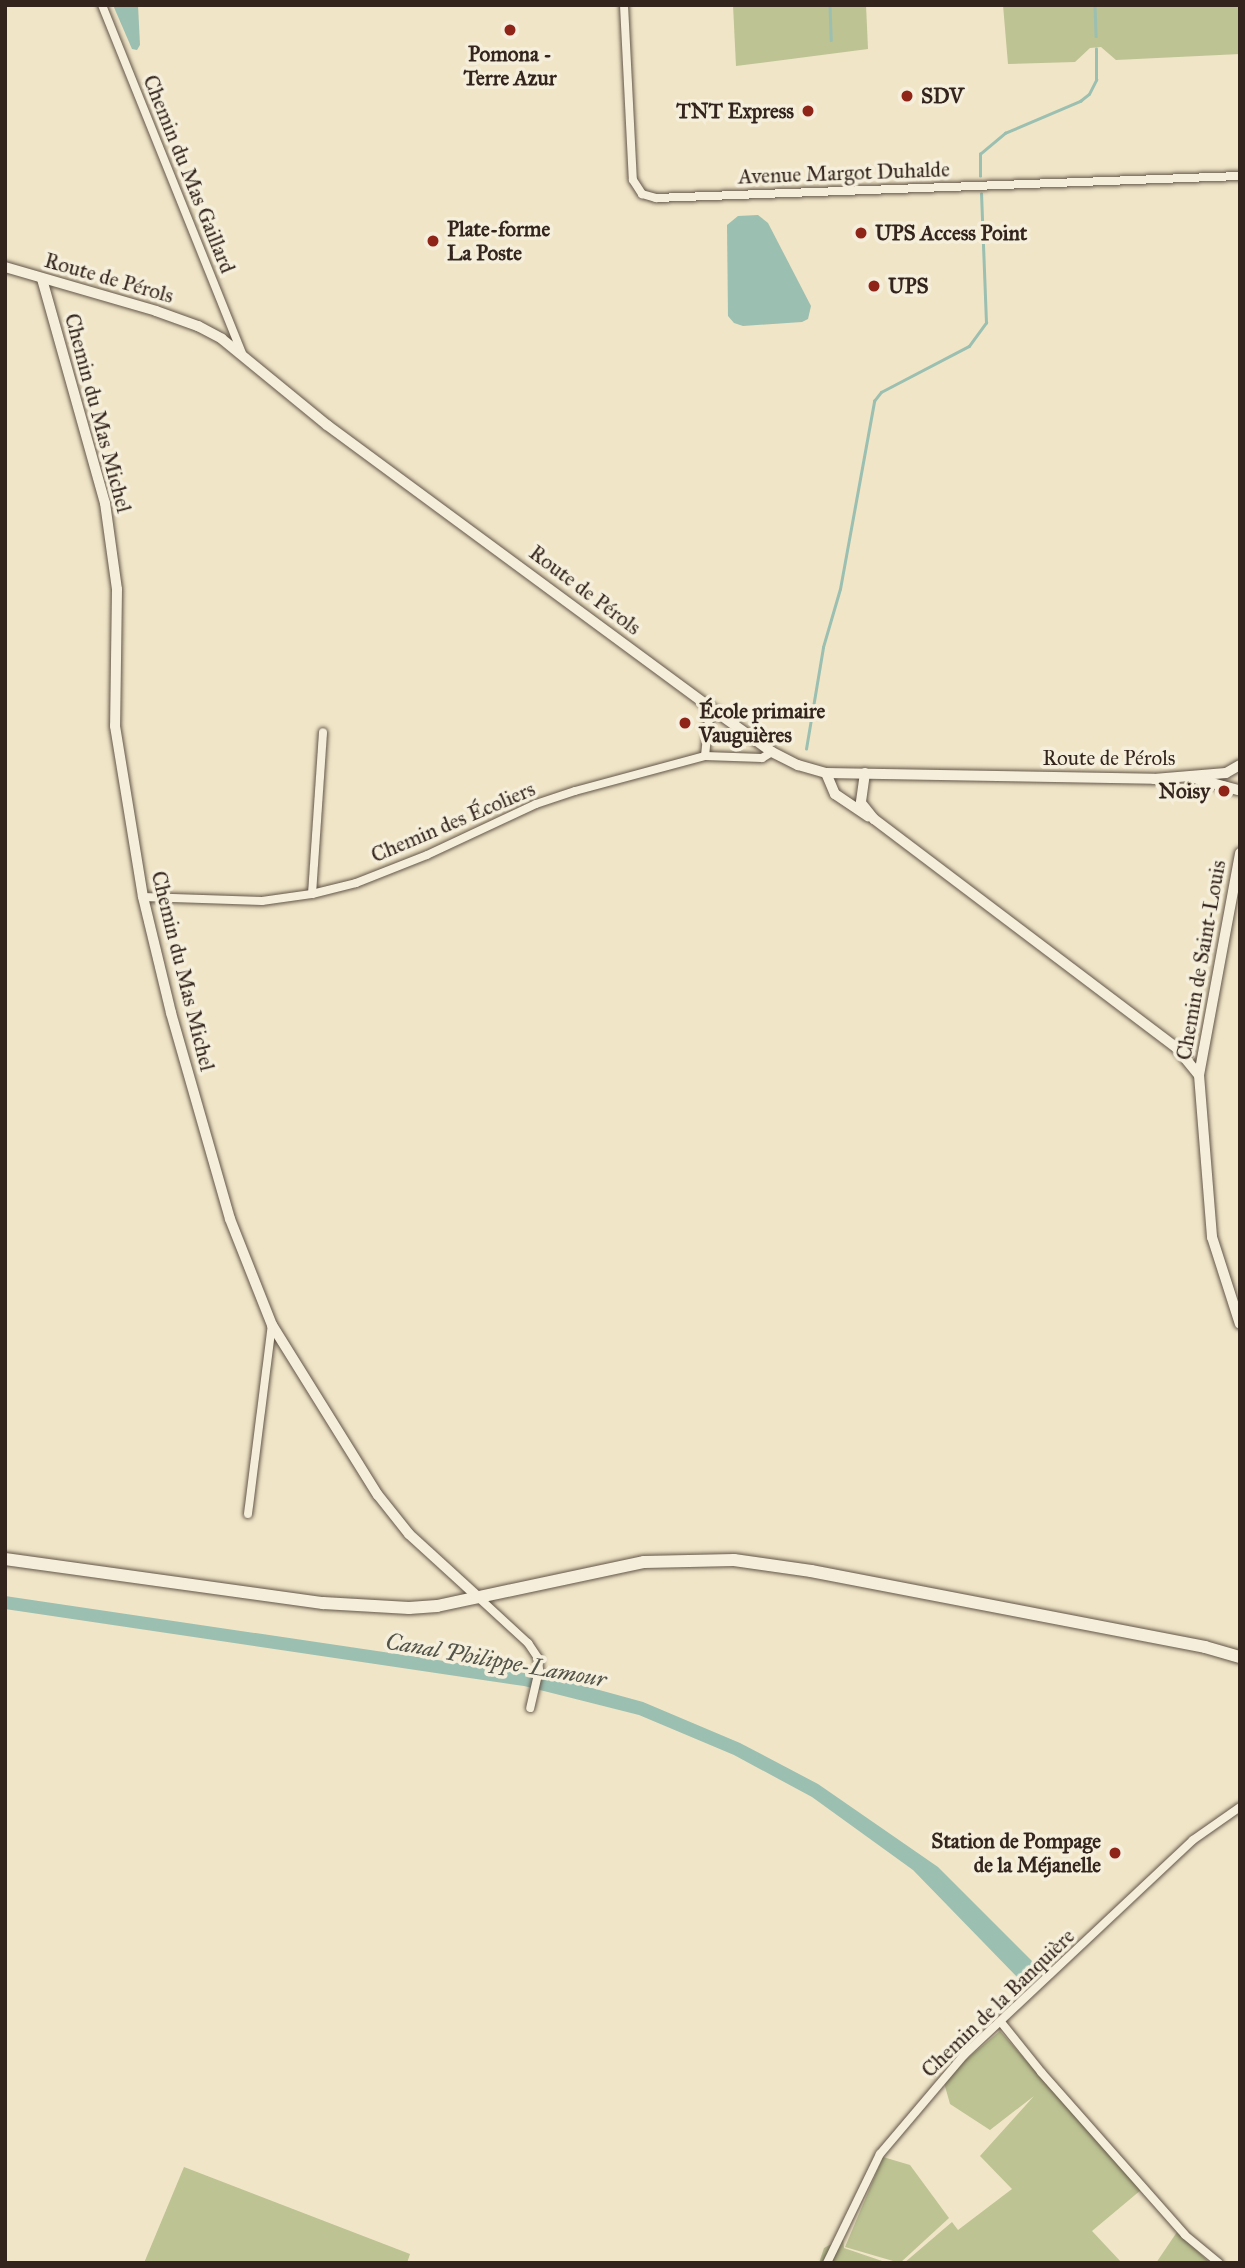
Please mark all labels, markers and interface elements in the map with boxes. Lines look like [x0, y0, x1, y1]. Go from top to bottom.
marker: Pomona - Terre Azur [502, 22, 518, 38]
place label: Pomona - Terre Azur [463, 41, 557, 91]
street label: Chemin du Mas Gaillard [138, 71, 240, 277]
place label: SDV [921, 83, 964, 109]
marker: SDV [899, 88, 915, 104]
place label: TNT Express [676, 98, 794, 124]
marker: TNT Express [800, 103, 816, 119]
street label: Avenue Margot Duhalde [738, 157, 950, 189]
place label: Plate-forme La Poste [447, 216, 550, 266]
place label: UPS Access Point [875, 220, 1027, 246]
marker: UPS Access Point [853, 225, 869, 241]
marker: Plate-forme La Poste [425, 233, 441, 249]
street label: Route de Pérols [42, 248, 176, 308]
place label: UPS [888, 273, 929, 299]
marker: UPS [866, 278, 882, 294]
street label: Chemin du Mas Michel [59, 311, 137, 515]
street label: Route de Pérols [524, 540, 646, 640]
place label: École primaire Vauguières [699, 698, 825, 748]
marker: École primaire Vauguières [677, 715, 693, 731]
street label: Route de Pérols [1042, 745, 1176, 771]
street label: Chemin des Écoliers [367, 776, 539, 868]
place label: Noisy [1159, 778, 1210, 804]
marker: Noisy [1216, 783, 1232, 799]
street label: Chemin de Saint-Louis [1171, 858, 1231, 1062]
street label: Chemin du Mas Michel [146, 868, 220, 1074]
water label: Canal Philippe-Lamour [383, 1627, 609, 1693]
place label: Station de Pompage de la Méjanelle [931, 1828, 1101, 1878]
marker: Station de Pompage de la Méjanelle [1107, 1845, 1123, 1861]
street label: Chemin de la Banquière [916, 1923, 1080, 2083]

